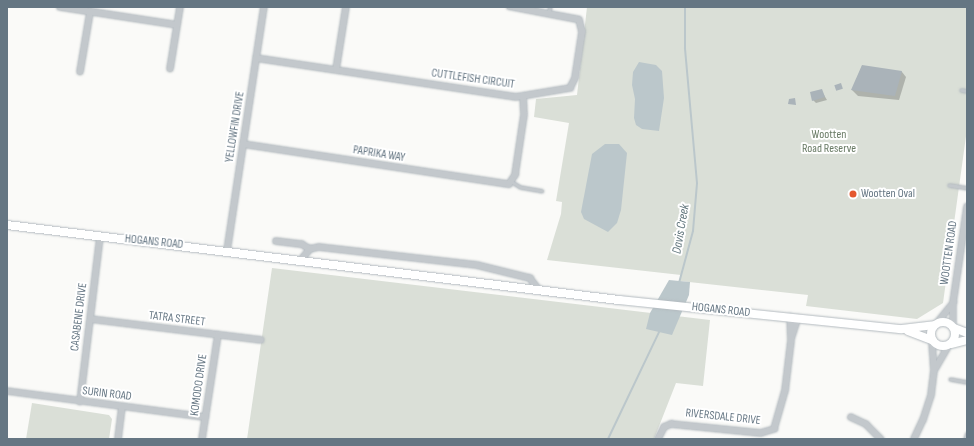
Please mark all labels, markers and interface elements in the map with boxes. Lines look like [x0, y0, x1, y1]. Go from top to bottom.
street label: CUTTLEFISH CIRCUIT [430, 66, 516, 92]
street label: YELLOWFIN DRIVE [222, 90, 248, 164]
park label: Wootten Road Reserve [802, 128, 856, 156]
street label: PAPRIKA WAY [352, 143, 406, 165]
place label: Wootten Oval [861, 187, 915, 201]
marker: Wootten Oval [848, 189, 858, 199]
water label: Davis Creek [669, 203, 693, 255]
street label: WOOTTEN ROAD [937, 220, 961, 286]
street label: HOGANS ROAD [124, 232, 184, 252]
street label: CASABENE DRIVE [68, 282, 90, 352]
street label: HOGANS ROAD [691, 300, 751, 320]
street label: TATRA STREET [148, 308, 206, 330]
street label: KOMODO DRIVE [188, 353, 210, 417]
street label: SURIN ROAD [82, 384, 132, 404]
street label: RIVERSDALE DRIVE [685, 406, 761, 428]

